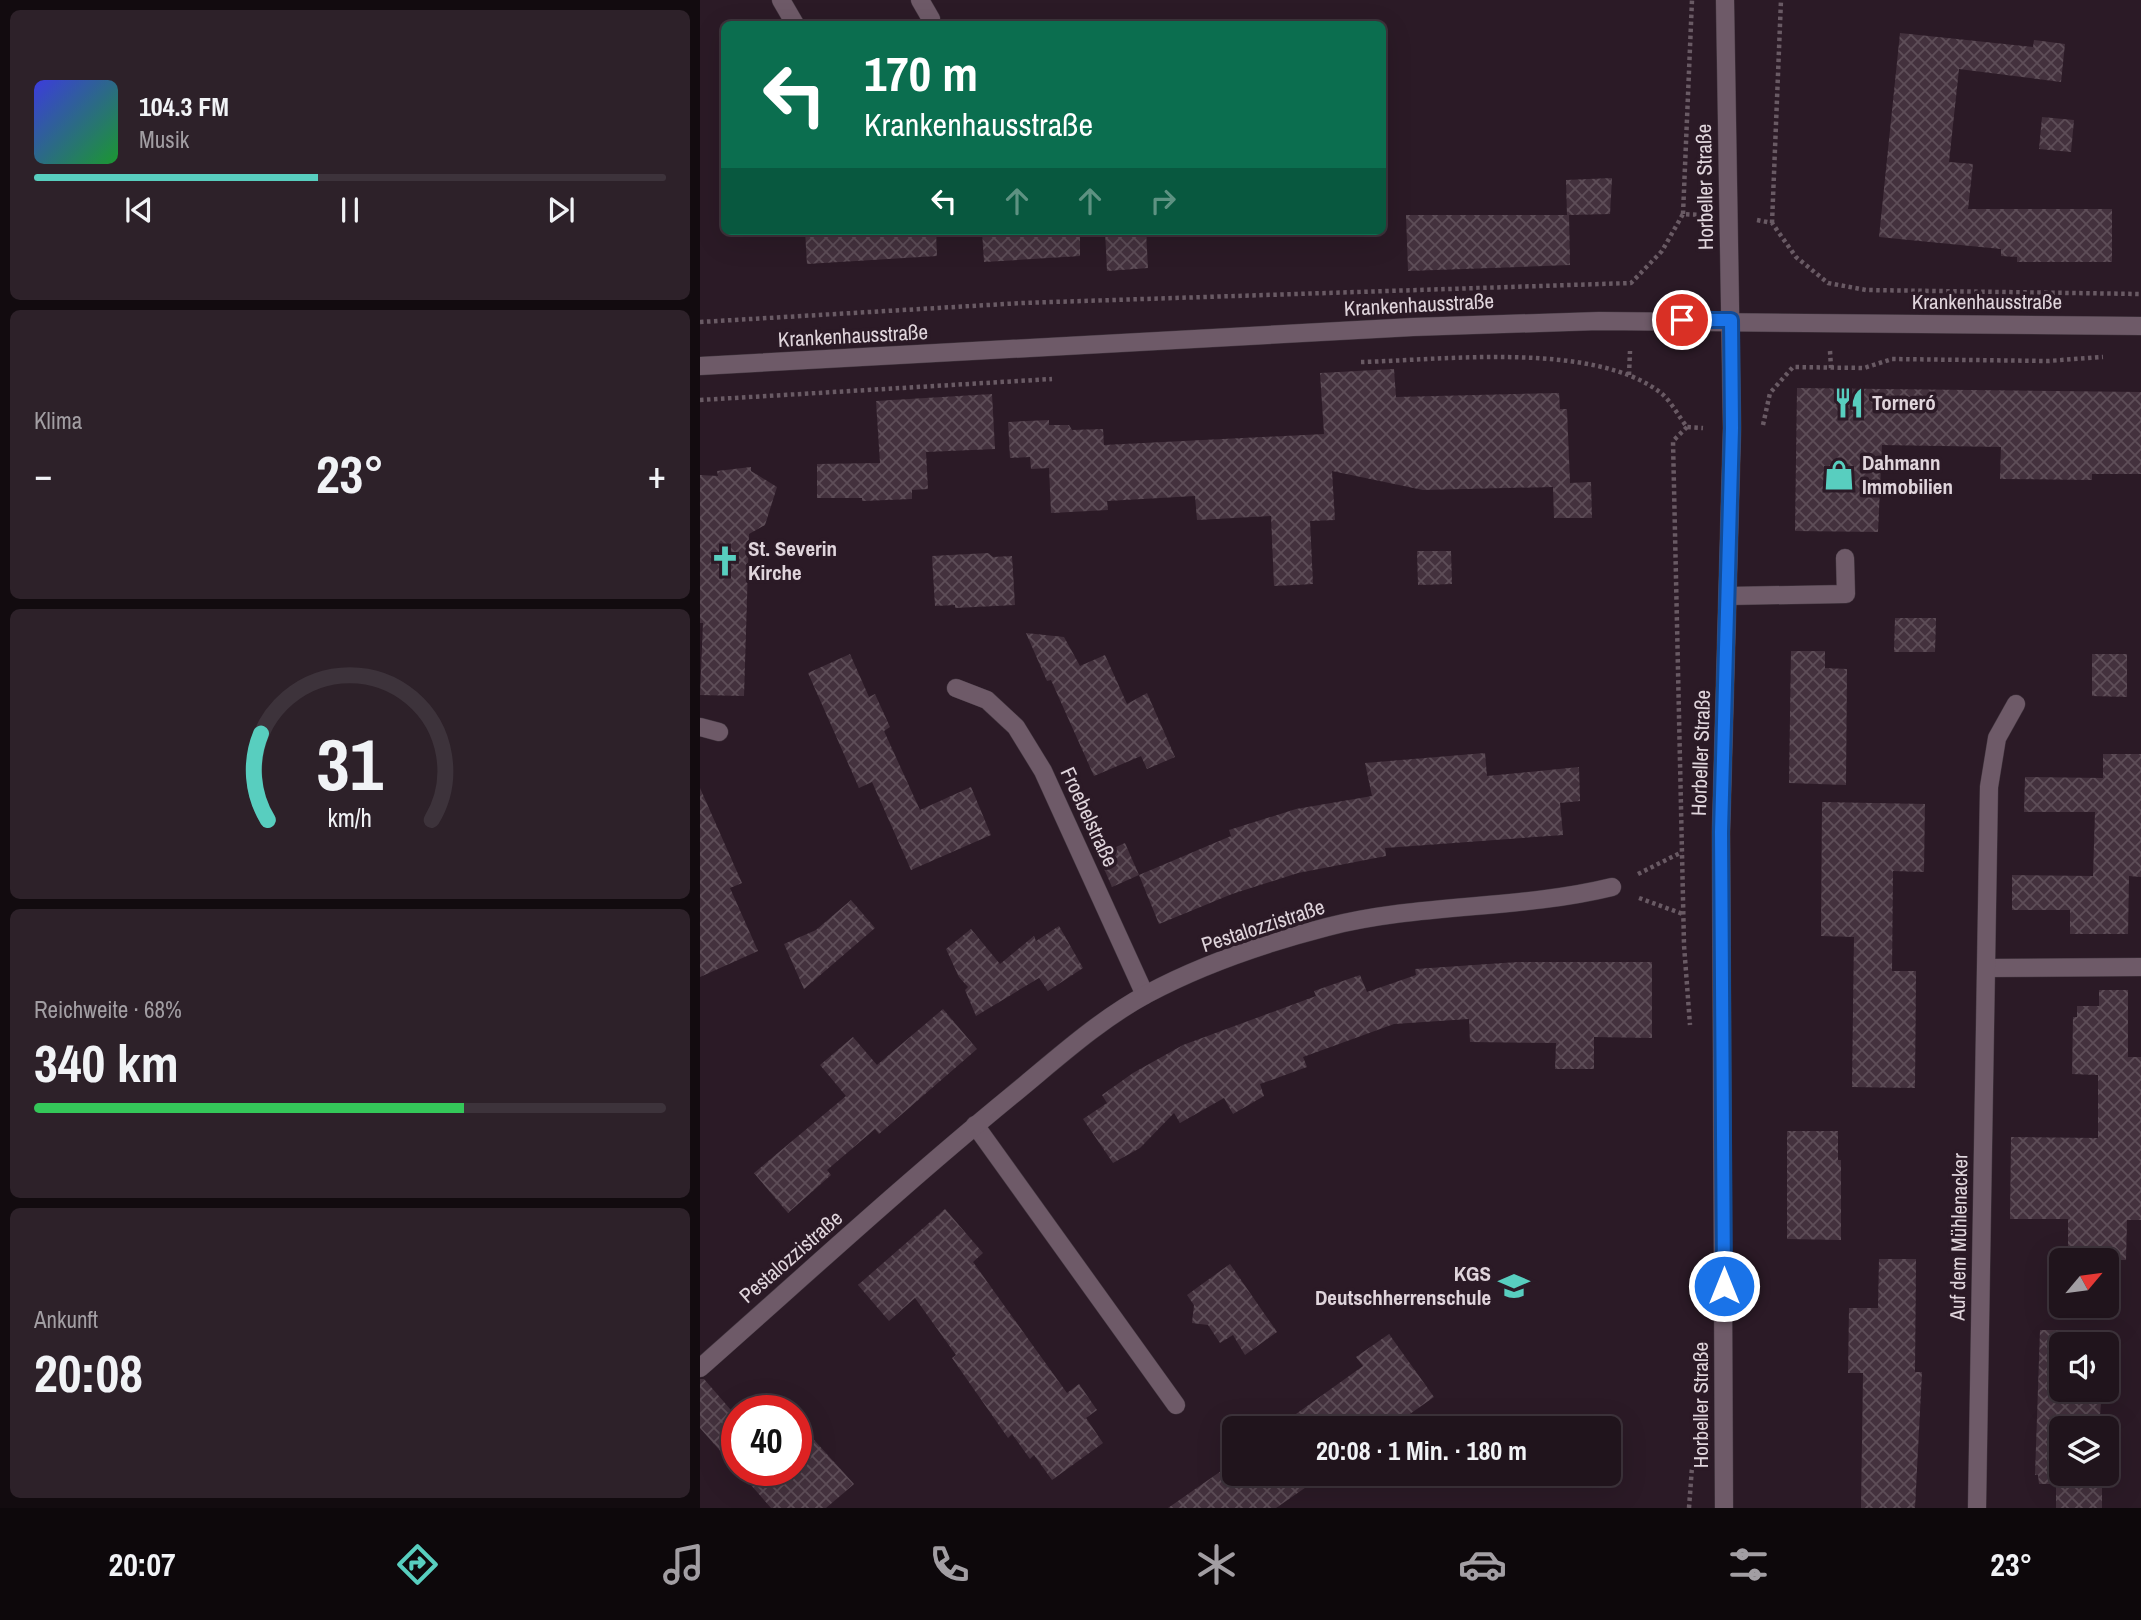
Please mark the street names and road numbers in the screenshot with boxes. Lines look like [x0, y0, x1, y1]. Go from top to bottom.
street label: Horbeller Straße [1689, 124, 1720, 250]
street label: Krankenhausstraße [1343, 286, 1495, 323]
street label: Krankenhausstraße [1912, 287, 2062, 316]
street label: Krankenhausstraße [777, 317, 929, 354]
street label: Horbeller Straße [1684, 689, 1717, 817]
street label: Froebelstraße [1054, 762, 1125, 871]
street label: Pestalozzistraße [1197, 892, 1328, 959]
street label: Auf dem Mühlenacker [1943, 1153, 1974, 1322]
street label: Pestalozzistraße [733, 1204, 849, 1310]
street label: Horbeller Straße [1686, 1342, 1715, 1468]

